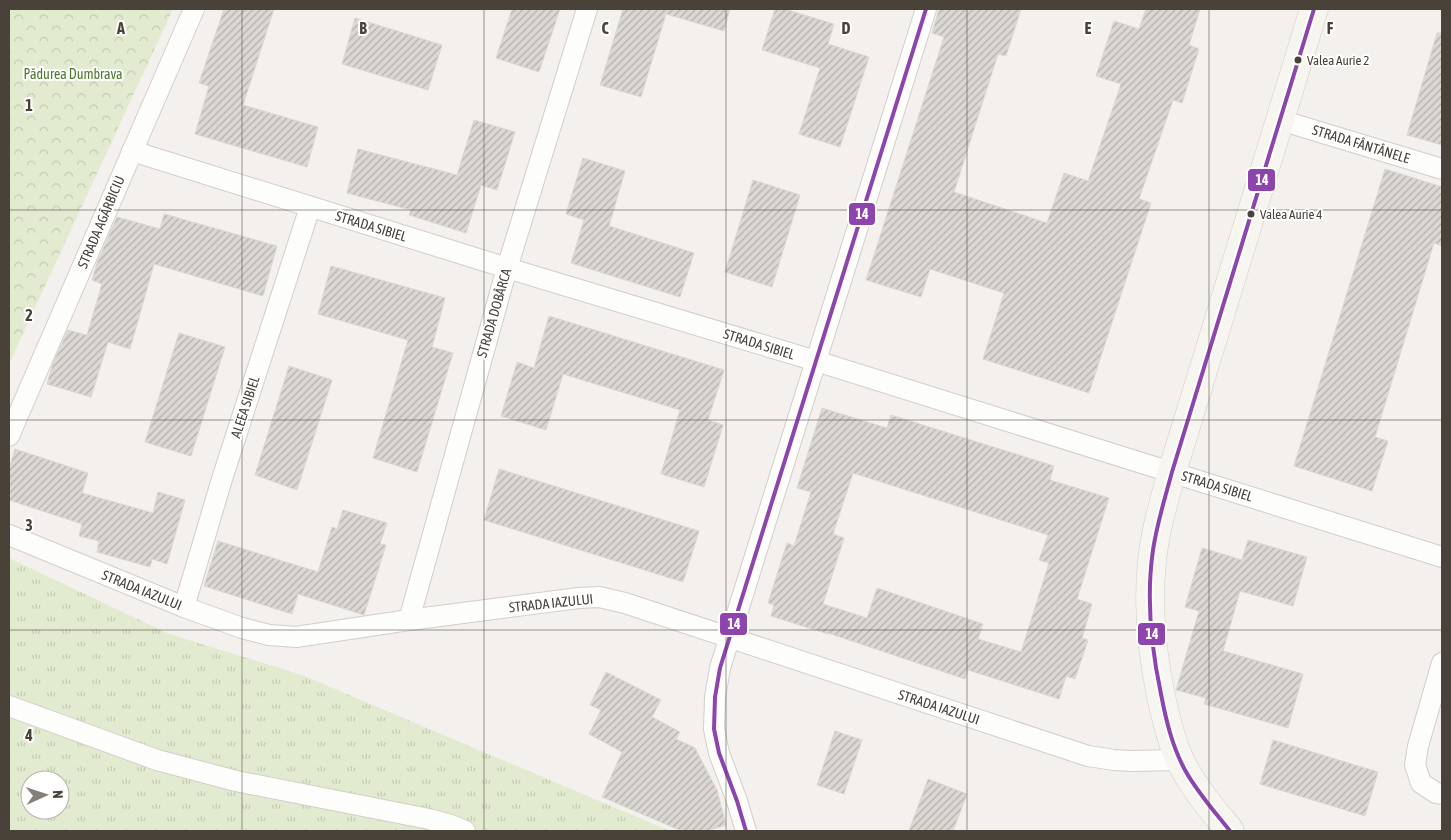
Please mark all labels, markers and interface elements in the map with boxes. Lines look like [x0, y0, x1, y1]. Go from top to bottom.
text: A [116, 19, 125, 37]
text: B [359, 19, 367, 37]
text: C [601, 19, 609, 37]
text: D [842, 19, 851, 37]
text: E [1085, 19, 1092, 37]
text: F [1327, 19, 1334, 37]
place label: Valea Aurie 2 [1307, 53, 1369, 68]
marker: Valea Aurie 2 [1293, 55, 1303, 65]
park label: Pădurea Dumbrava [23, 66, 123, 82]
text: 1 [25, 96, 33, 114]
street label: STRADA FÂNTÂNELE [1310, 122, 1412, 166]
line badge: 14 [1247, 168, 1276, 192]
text: 14 [1255, 172, 1269, 188]
street label: STRADA AGÂRBICIU [74, 173, 128, 271]
line badge: 14 [848, 202, 876, 226]
text: 14 [855, 206, 869, 222]
place label: Valea Aurie 4 [1260, 207, 1322, 222]
street label: STRADA SIBIEL [333, 208, 409, 245]
marker: Valea Aurie 4 [1246, 209, 1256, 219]
street label: STRADA DOBÂRCA [474, 266, 514, 359]
text: 2 [25, 306, 33, 324]
street label: STRADA SIBIEL [721, 326, 797, 363]
street label: ALEEA SIBIEL [227, 374, 263, 440]
street label: STRADA SIBIEL [1179, 468, 1255, 505]
text: 3 [25, 516, 33, 534]
street label: STRADA IAZULUI [100, 567, 184, 613]
street label: STRADA IAZULUI [508, 591, 594, 615]
line badge: 14 [719, 612, 748, 636]
text: 14 [727, 616, 741, 632]
line badge: 14 [1137, 622, 1166, 646]
text: 14 [1145, 626, 1159, 642]
street label: STRADA IAZULUI [896, 686, 982, 728]
text: 4 [24, 726, 33, 744]
north arrow [20, 770, 70, 820]
text: N [50, 790, 66, 799]

